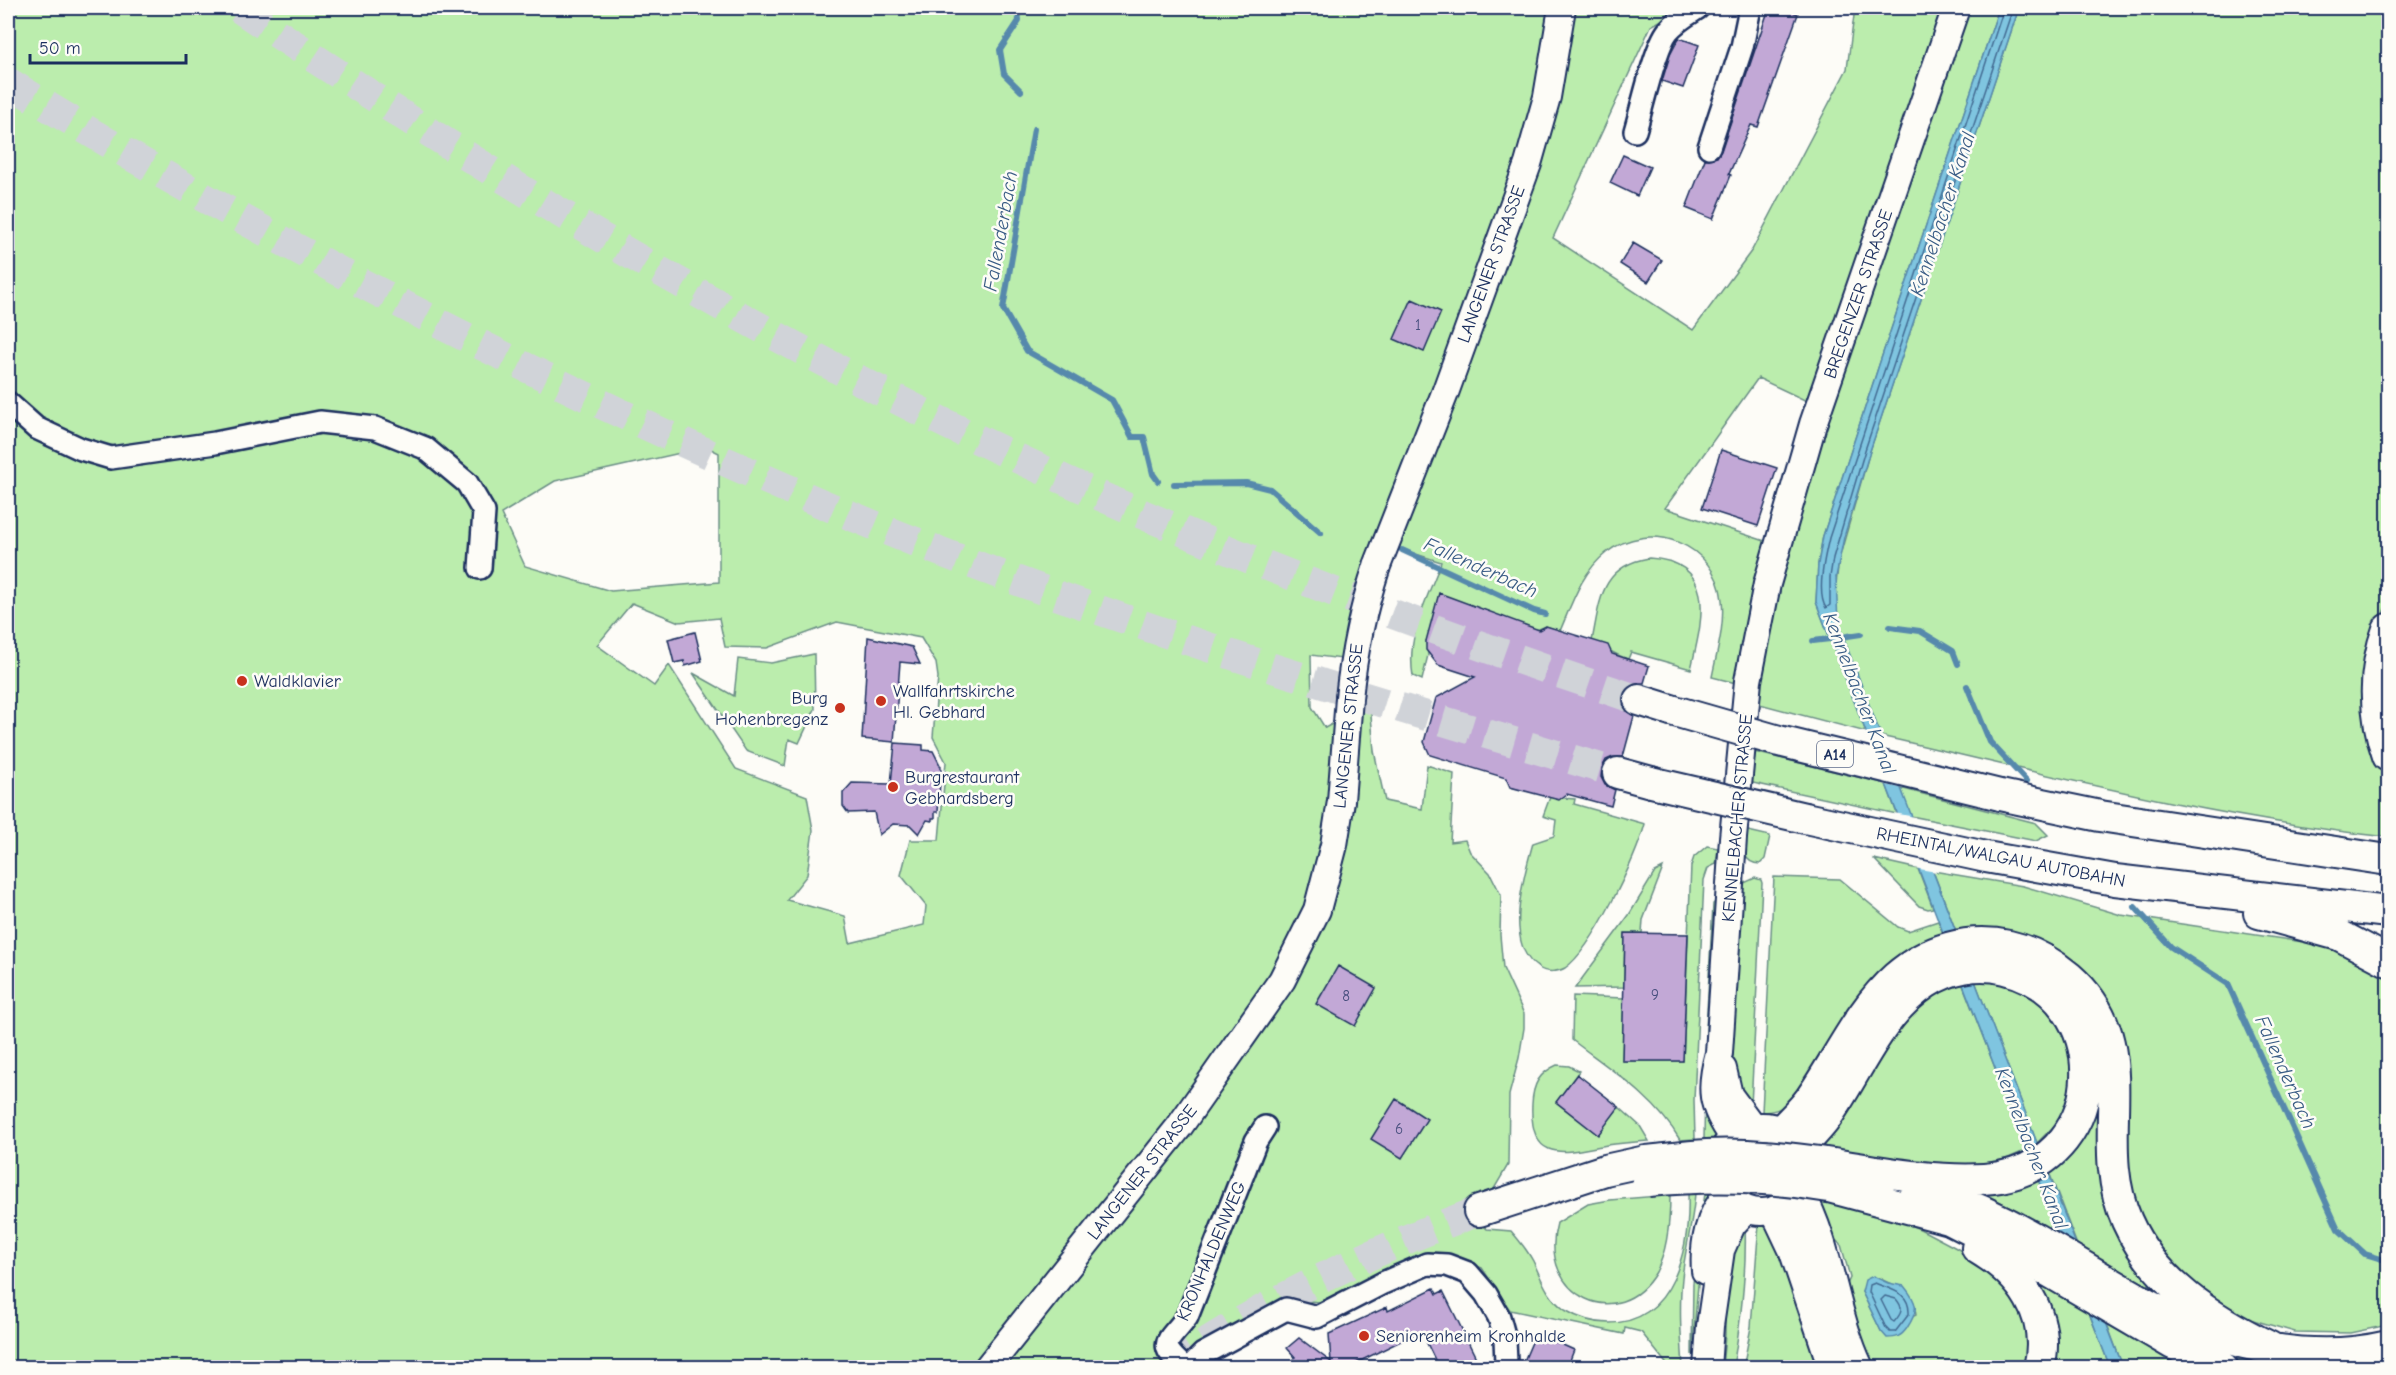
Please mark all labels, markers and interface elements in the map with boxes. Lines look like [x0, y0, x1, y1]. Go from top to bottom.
scale bar [30, 27, 186, 65]
text: 50 m [39, 38, 81, 59]
water label: Kennelbacher Kanal [1905, 129, 1980, 299]
water label: Fallenderbach [979, 169, 1022, 293]
street label: LANGENER STRASSE [1453, 183, 1530, 346]
street label: BREGENZER STRASSE [1820, 207, 1897, 381]
house number: 1 [1415, 316, 1421, 334]
water label: Fallenderbach [1421, 532, 1541, 603]
water label: Kennelbacher Kanal [1818, 609, 1901, 778]
street label: LANGENER STRASSE [1329, 642, 1368, 810]
place label: Waldklavier [254, 671, 342, 692]
marker: Waldklavier [235, 674, 249, 688]
place label: Wallfahrtskirche Hl. Gebhard [893, 681, 1015, 723]
place label: Burg Hohenbregenz [715, 688, 828, 730]
marker: Wallfahrtskirche Hl. Gebhard [874, 694, 888, 708]
marker: Burg Hohenbregenz [833, 701, 847, 715]
street label: KENNELBACHER STRASSE [1718, 713, 1757, 923]
road number: A14 [1817, 741, 1853, 767]
place label: Burgrestaurant Gebhardsberg [905, 767, 1020, 809]
marker: Burgrestaurant Gebhardsberg [886, 780, 900, 794]
street label: RHEINTAL/WALGAU AUTOBAHN [1875, 823, 2127, 892]
house number: 9 [1651, 986, 1659, 1004]
house number: 8 [1342, 987, 1350, 1005]
water label: Fallenderbach [2250, 1012, 2321, 1132]
water label: Kennelbacher Kanal [1990, 1064, 2073, 1233]
street label: LANGENER STRASSE [1083, 1100, 1202, 1244]
house number: 6 [1395, 1120, 1403, 1138]
street label: KRONHALDENWEG [1173, 1178, 1250, 1324]
place label: Seniorenheim Kronhalde [1376, 1326, 1566, 1347]
marker: Seniorenheim Kronhalde [1357, 1329, 1371, 1343]

